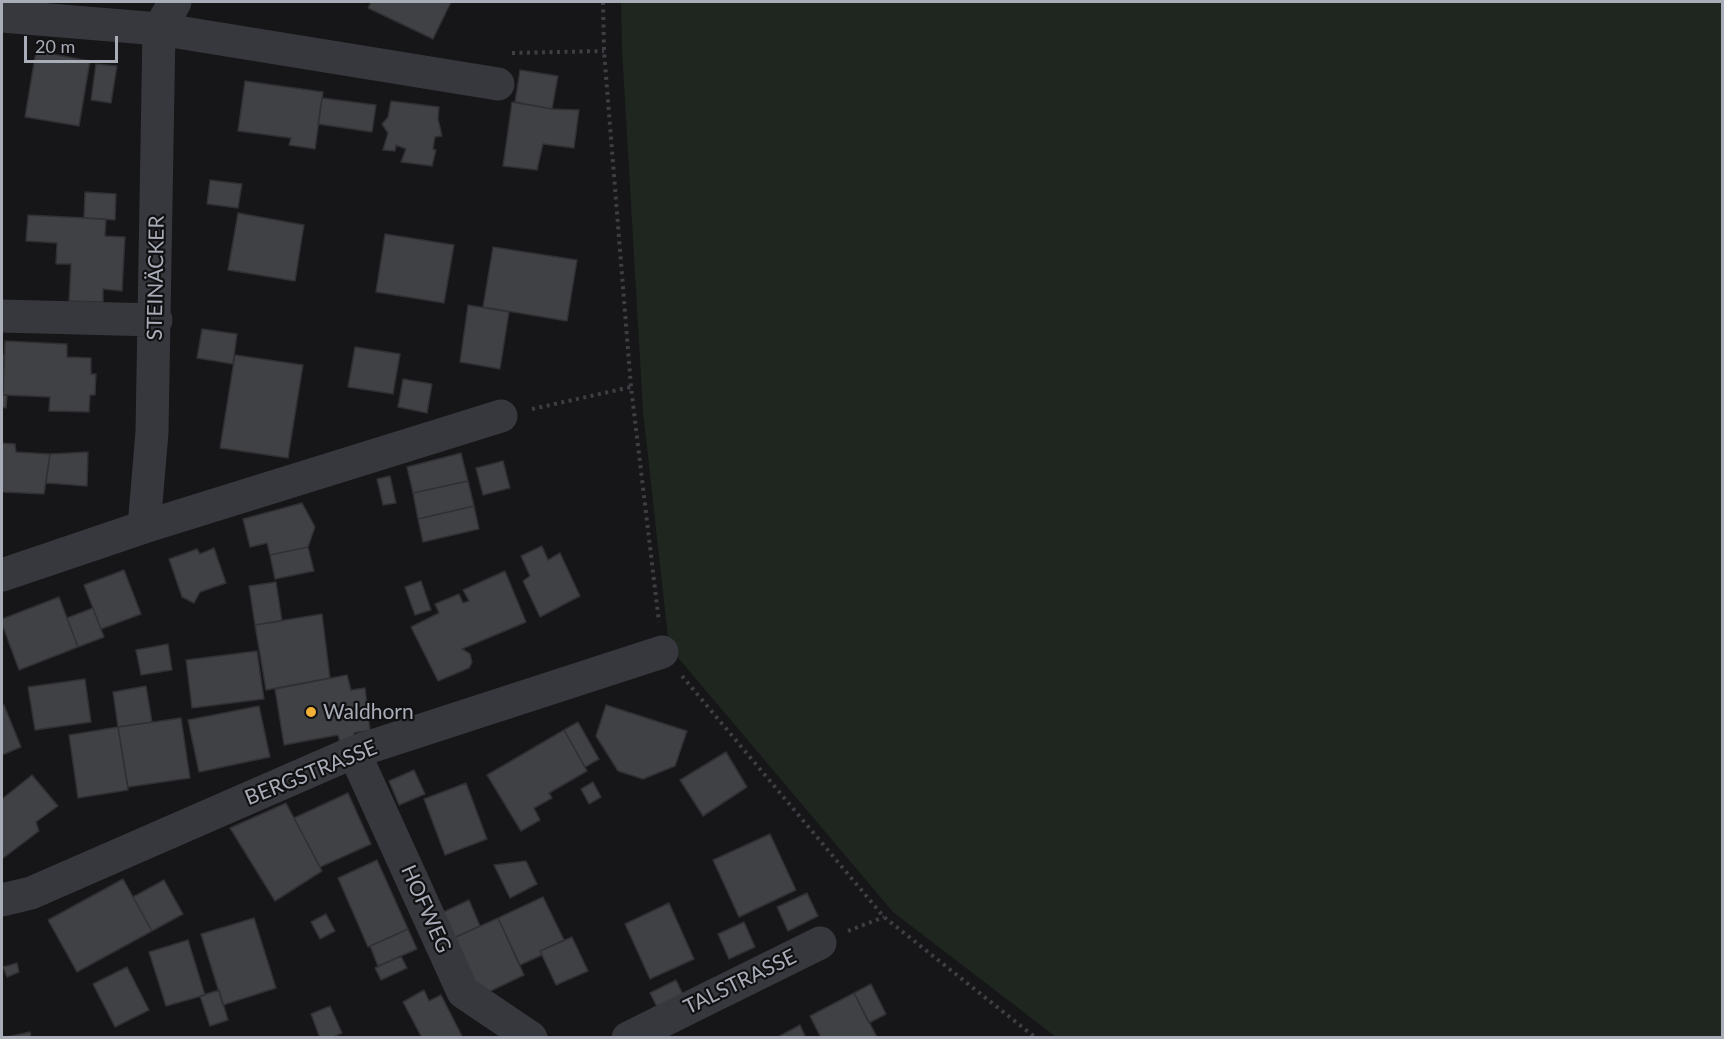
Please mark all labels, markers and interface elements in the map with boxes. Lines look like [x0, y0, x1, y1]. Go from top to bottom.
scale bar [27, 24, 122, 62]
text: 20 m [35, 35, 75, 57]
street label: STEINÄCKER [142, 215, 170, 341]
place label: Waldhorn [323, 699, 414, 725]
marker: Waldhorn [304, 705, 318, 719]
street label: BERGSTRASSE [241, 735, 381, 811]
street label: HOFWEG [395, 861, 457, 957]
street label: TALSTRASSE [680, 944, 800, 1020]

